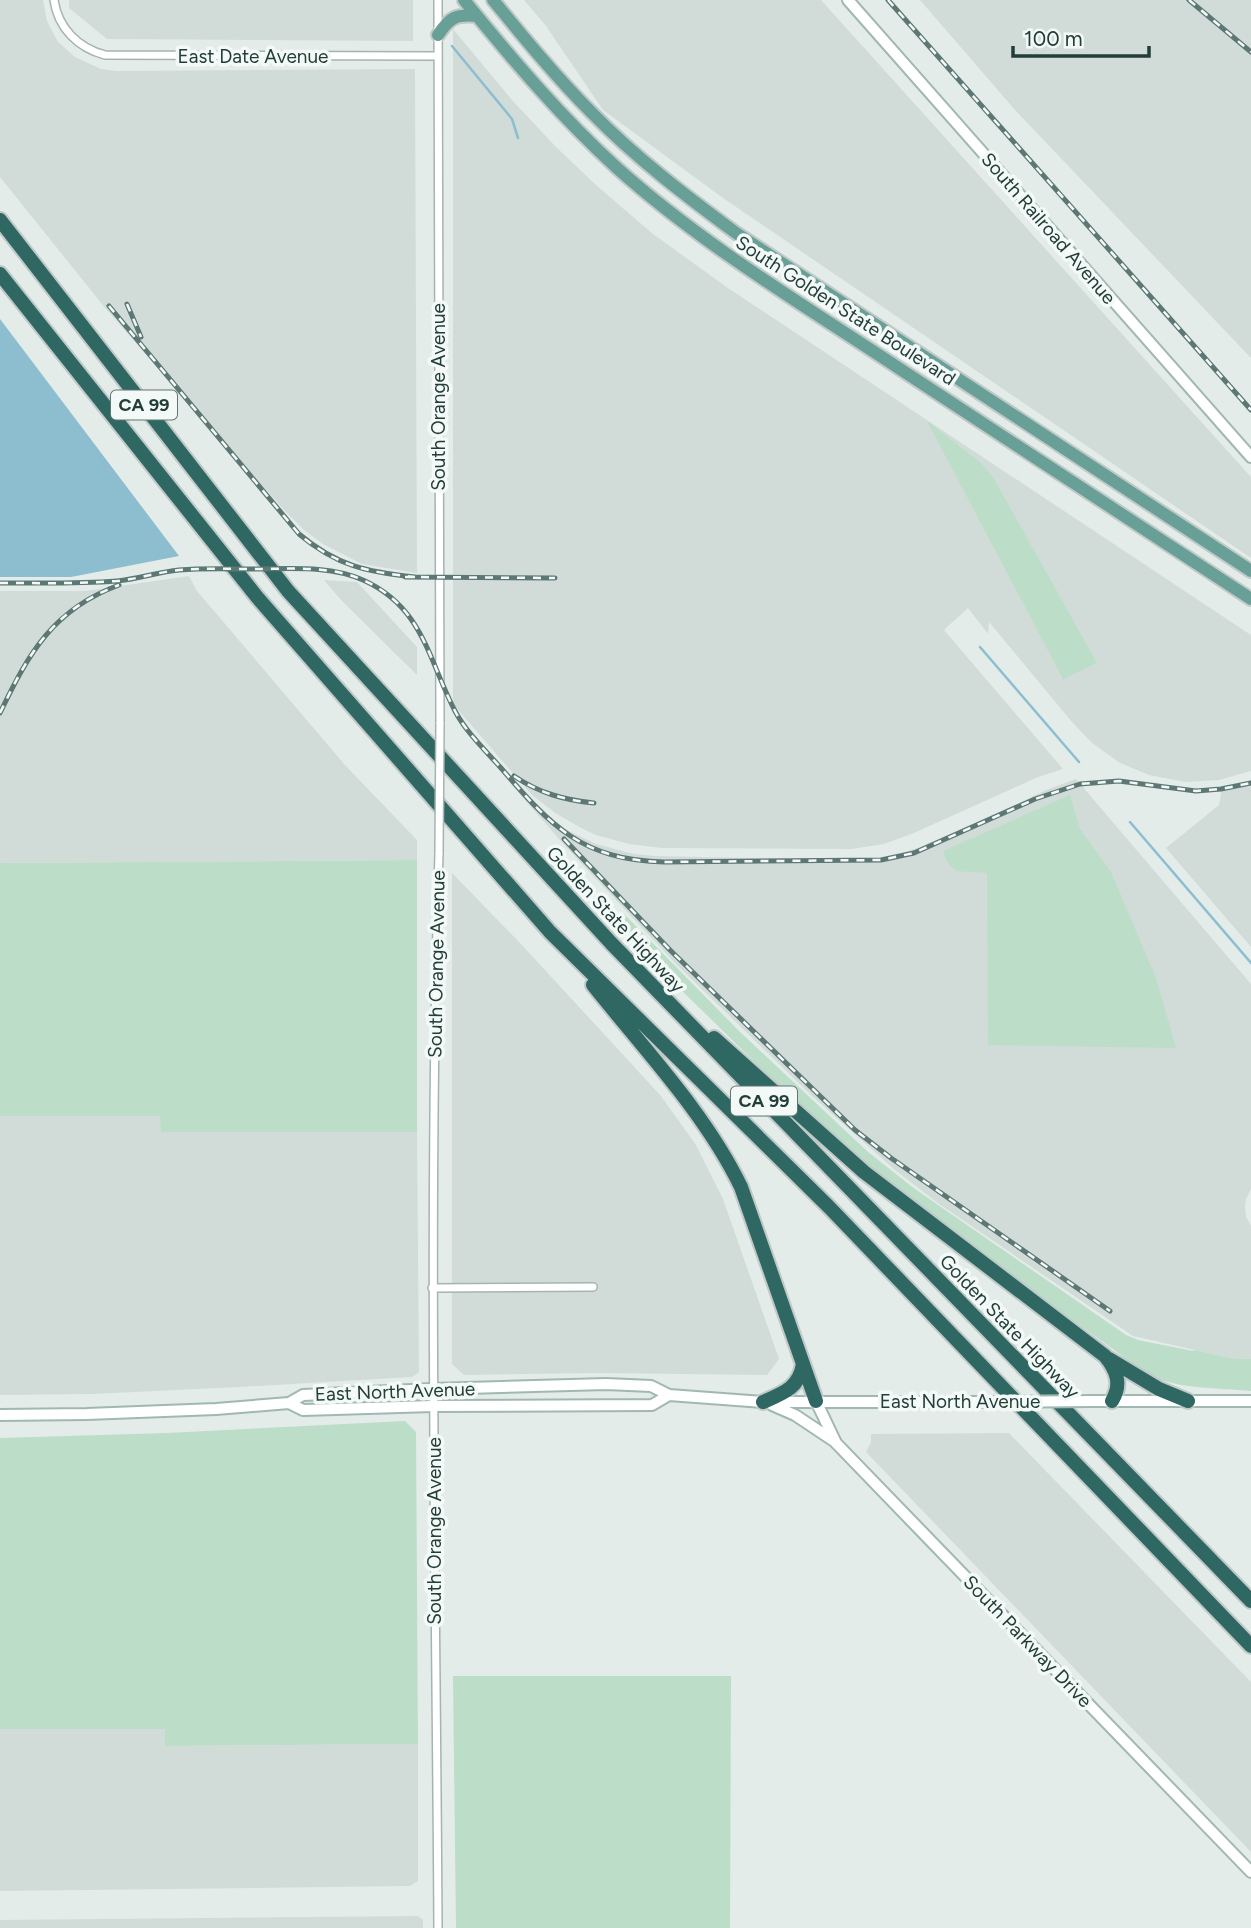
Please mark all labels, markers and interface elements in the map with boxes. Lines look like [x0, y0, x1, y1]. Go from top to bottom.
scale bar [1013, 14, 1150, 58]
text: 100 m [1024, 26, 1083, 51]
street label: East Date Avenue [178, 45, 328, 68]
street label: South Railroad Avenue [977, 148, 1121, 309]
street label: South Golden State Boulevard [732, 231, 960, 390]
street label: South Orange Avenue [427, 303, 450, 491]
road number: CA 99 [111, 390, 177, 419]
street label: Golden State Highway [542, 841, 689, 997]
street label: South Orange Avenue [423, 870, 450, 1058]
road number: CA 99 [731, 1086, 797, 1116]
street label: Golden State Highway [935, 1249, 1084, 1403]
street label: East North Avenue [314, 1377, 476, 1406]
street label: East North Avenue [880, 1390, 1040, 1413]
street label: South Orange Avenue [423, 1437, 446, 1625]
street label: South Parkway Drive [959, 1571, 1097, 1712]

